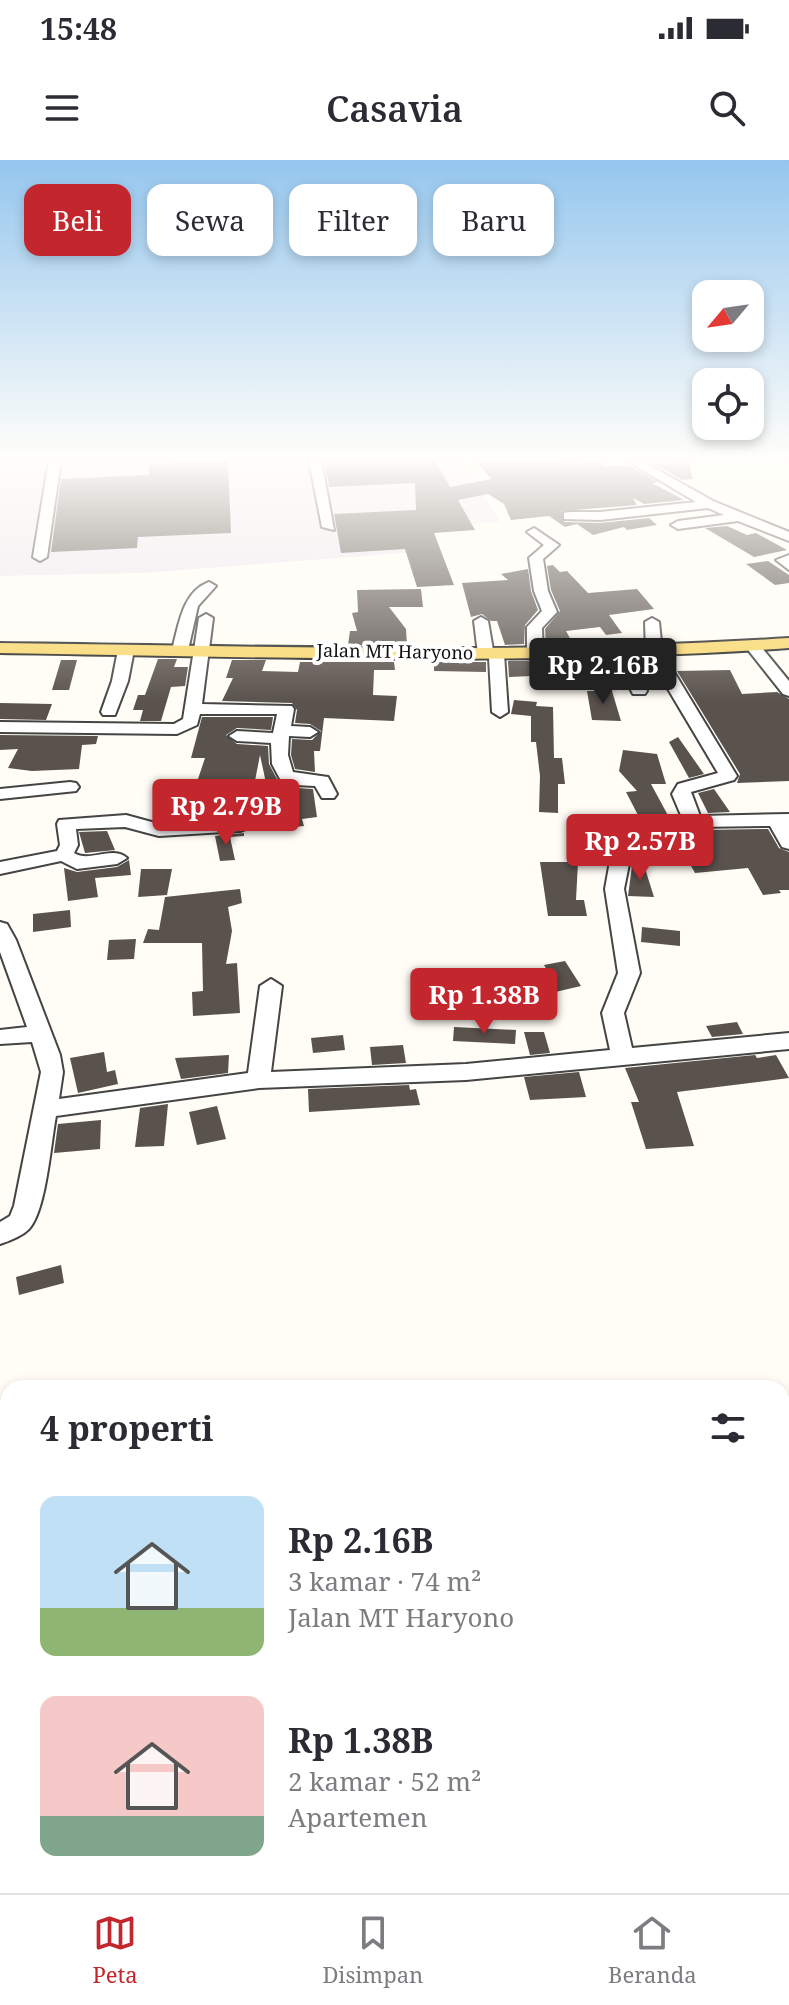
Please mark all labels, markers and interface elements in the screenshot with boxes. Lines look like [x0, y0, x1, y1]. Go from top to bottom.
text: 15:48 [40, 8, 117, 49]
text: Casavia [326, 84, 463, 133]
icon: menu [40, 86, 84, 130]
icon: search [705, 86, 749, 130]
chip: Beli [24, 184, 131, 256]
chip: Sewa [147, 184, 273, 256]
chip: Filter [289, 184, 417, 256]
chip: Baru [433, 184, 554, 256]
north arrow [692, 280, 764, 352]
map controls [692, 280, 764, 440]
button: locate [692, 368, 764, 440]
street label: Jalan MT Haryono [316, 638, 474, 664]
pin: Rp 2.16B [520, 638, 686, 706]
text: Rp 2.16B [547, 646, 659, 682]
pin: Rp 2.79B [143, 779, 309, 847]
text: Rp 2.79B [170, 787, 282, 823]
pin: Rp 2.57B [557, 814, 723, 882]
text: Rp 2.57B [584, 822, 696, 858]
pin: Rp 1.38B [401, 968, 567, 1036]
text: Rp 1.38B [428, 976, 540, 1012]
text: 4 properti [40, 1405, 214, 1451]
icon: filters [706, 1406, 750, 1450]
text: Rp 2.16B [288, 1517, 433, 1563]
icon: home [104, 1528, 200, 1624]
text: 3 kamar · 74 m² [288, 1563, 481, 1599]
text: Jalan MT Haryono [288, 1599, 514, 1635]
text: Rp 1.38B [288, 1717, 433, 1763]
icon: home [104, 1728, 200, 1824]
text: 2 kamar · 52 m² [288, 1763, 481, 1799]
text: Apartemen [288, 1799, 428, 1835]
tab: Peta [92, 1911, 138, 1989]
tab: Disimpan [322, 1911, 423, 1989]
tab: Beranda [608, 1911, 697, 1989]

